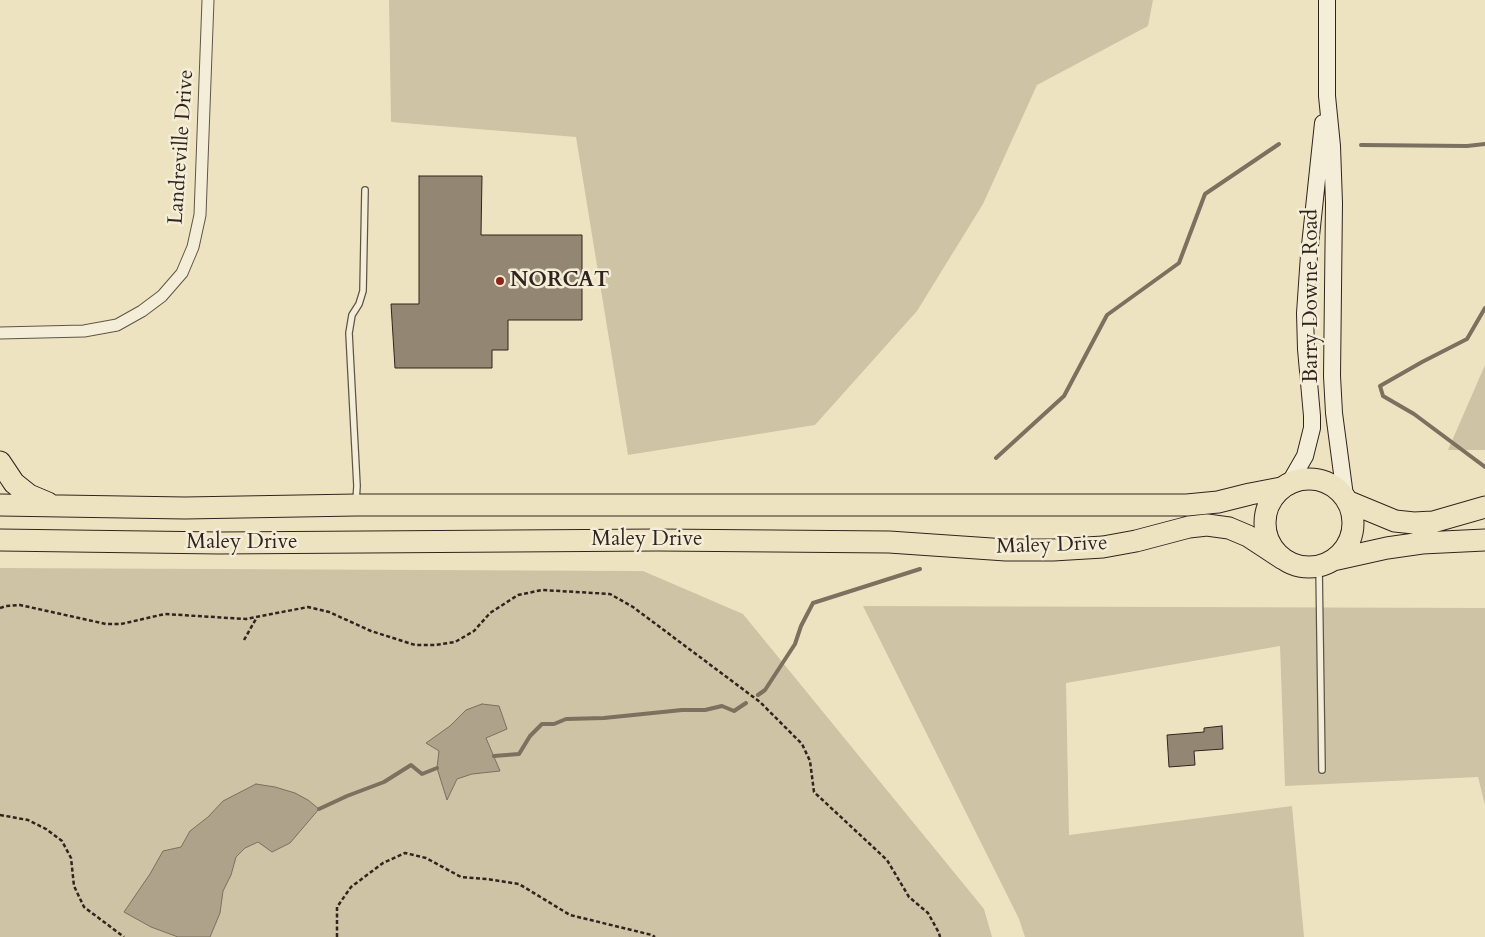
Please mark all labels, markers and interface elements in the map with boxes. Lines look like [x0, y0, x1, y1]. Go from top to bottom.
street label: Landreville Drive [164, 69, 200, 225]
street label: Barry Downe Road [1299, 209, 1325, 383]
place label: NORCAT [510, 268, 609, 294]
marker: NORCAT [494, 275, 506, 287]
street label: Maley Drive [591, 527, 703, 553]
street label: Maley Drive [186, 530, 298, 556]
street label: Maley Drive [996, 531, 1108, 561]

